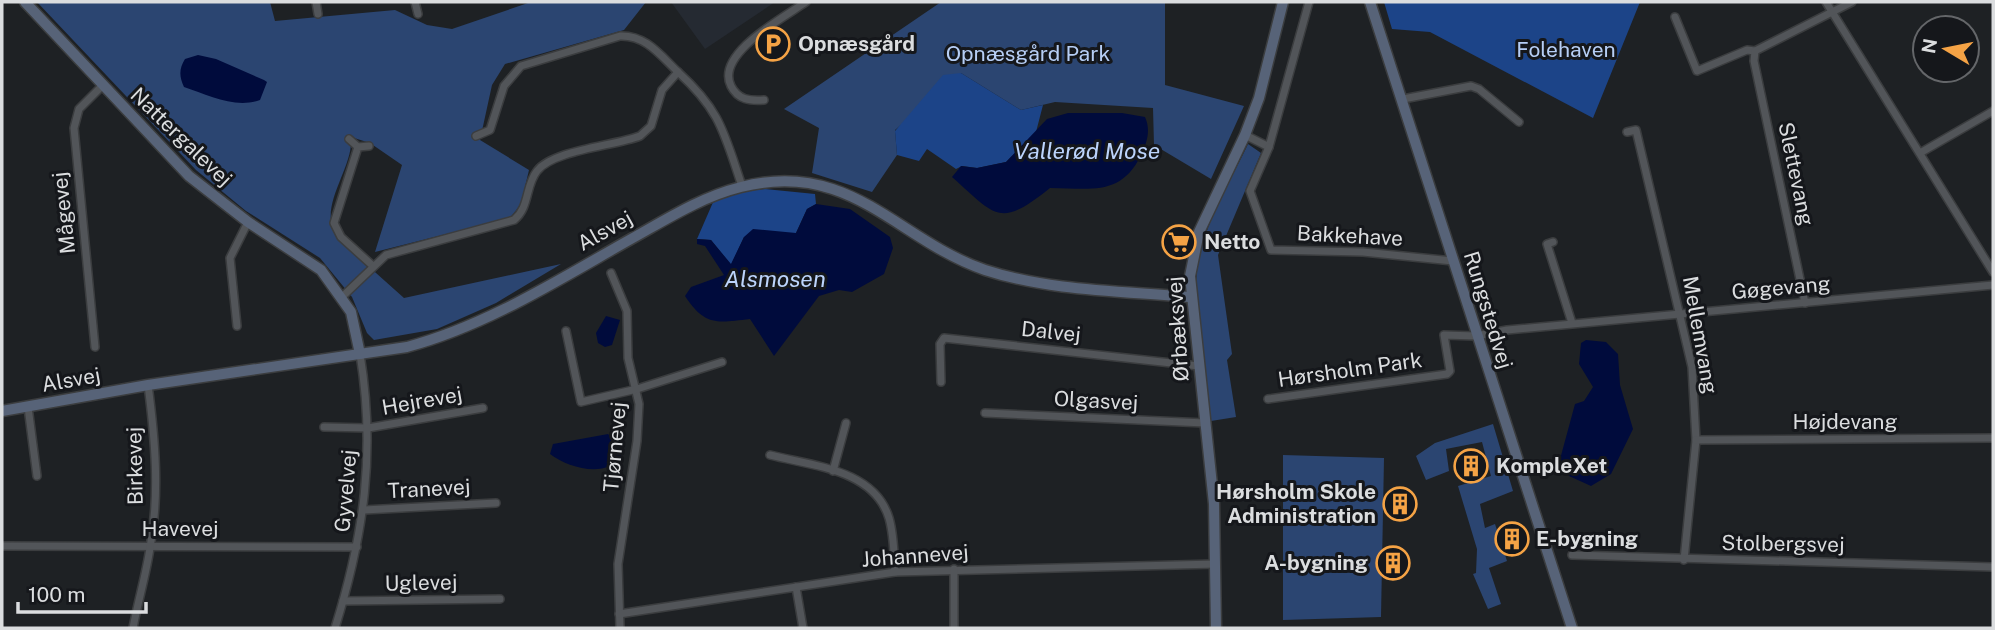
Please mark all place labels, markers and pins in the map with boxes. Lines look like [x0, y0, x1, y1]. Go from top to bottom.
parking icon: Opnæsgård [754, 25, 792, 63]
place label: Opnæsgård [798, 31, 915, 56]
supermarket icon: Netto [1160, 223, 1198, 261]
place label: Netto [1204, 229, 1260, 254]
building icon: KompleXet [1452, 447, 1490, 485]
place label: KompleXet [1496, 453, 1607, 478]
place label: Hørsholm Skole Administration [1216, 479, 1376, 528]
building icon: Hørsholm Skole Administration [1381, 485, 1419, 523]
building icon: E-bygning [1493, 520, 1531, 558]
place label: E-bygning [1536, 526, 1638, 551]
building icon: A-bygning [1374, 544, 1412, 582]
place label: A-bygning [1264, 550, 1368, 575]

